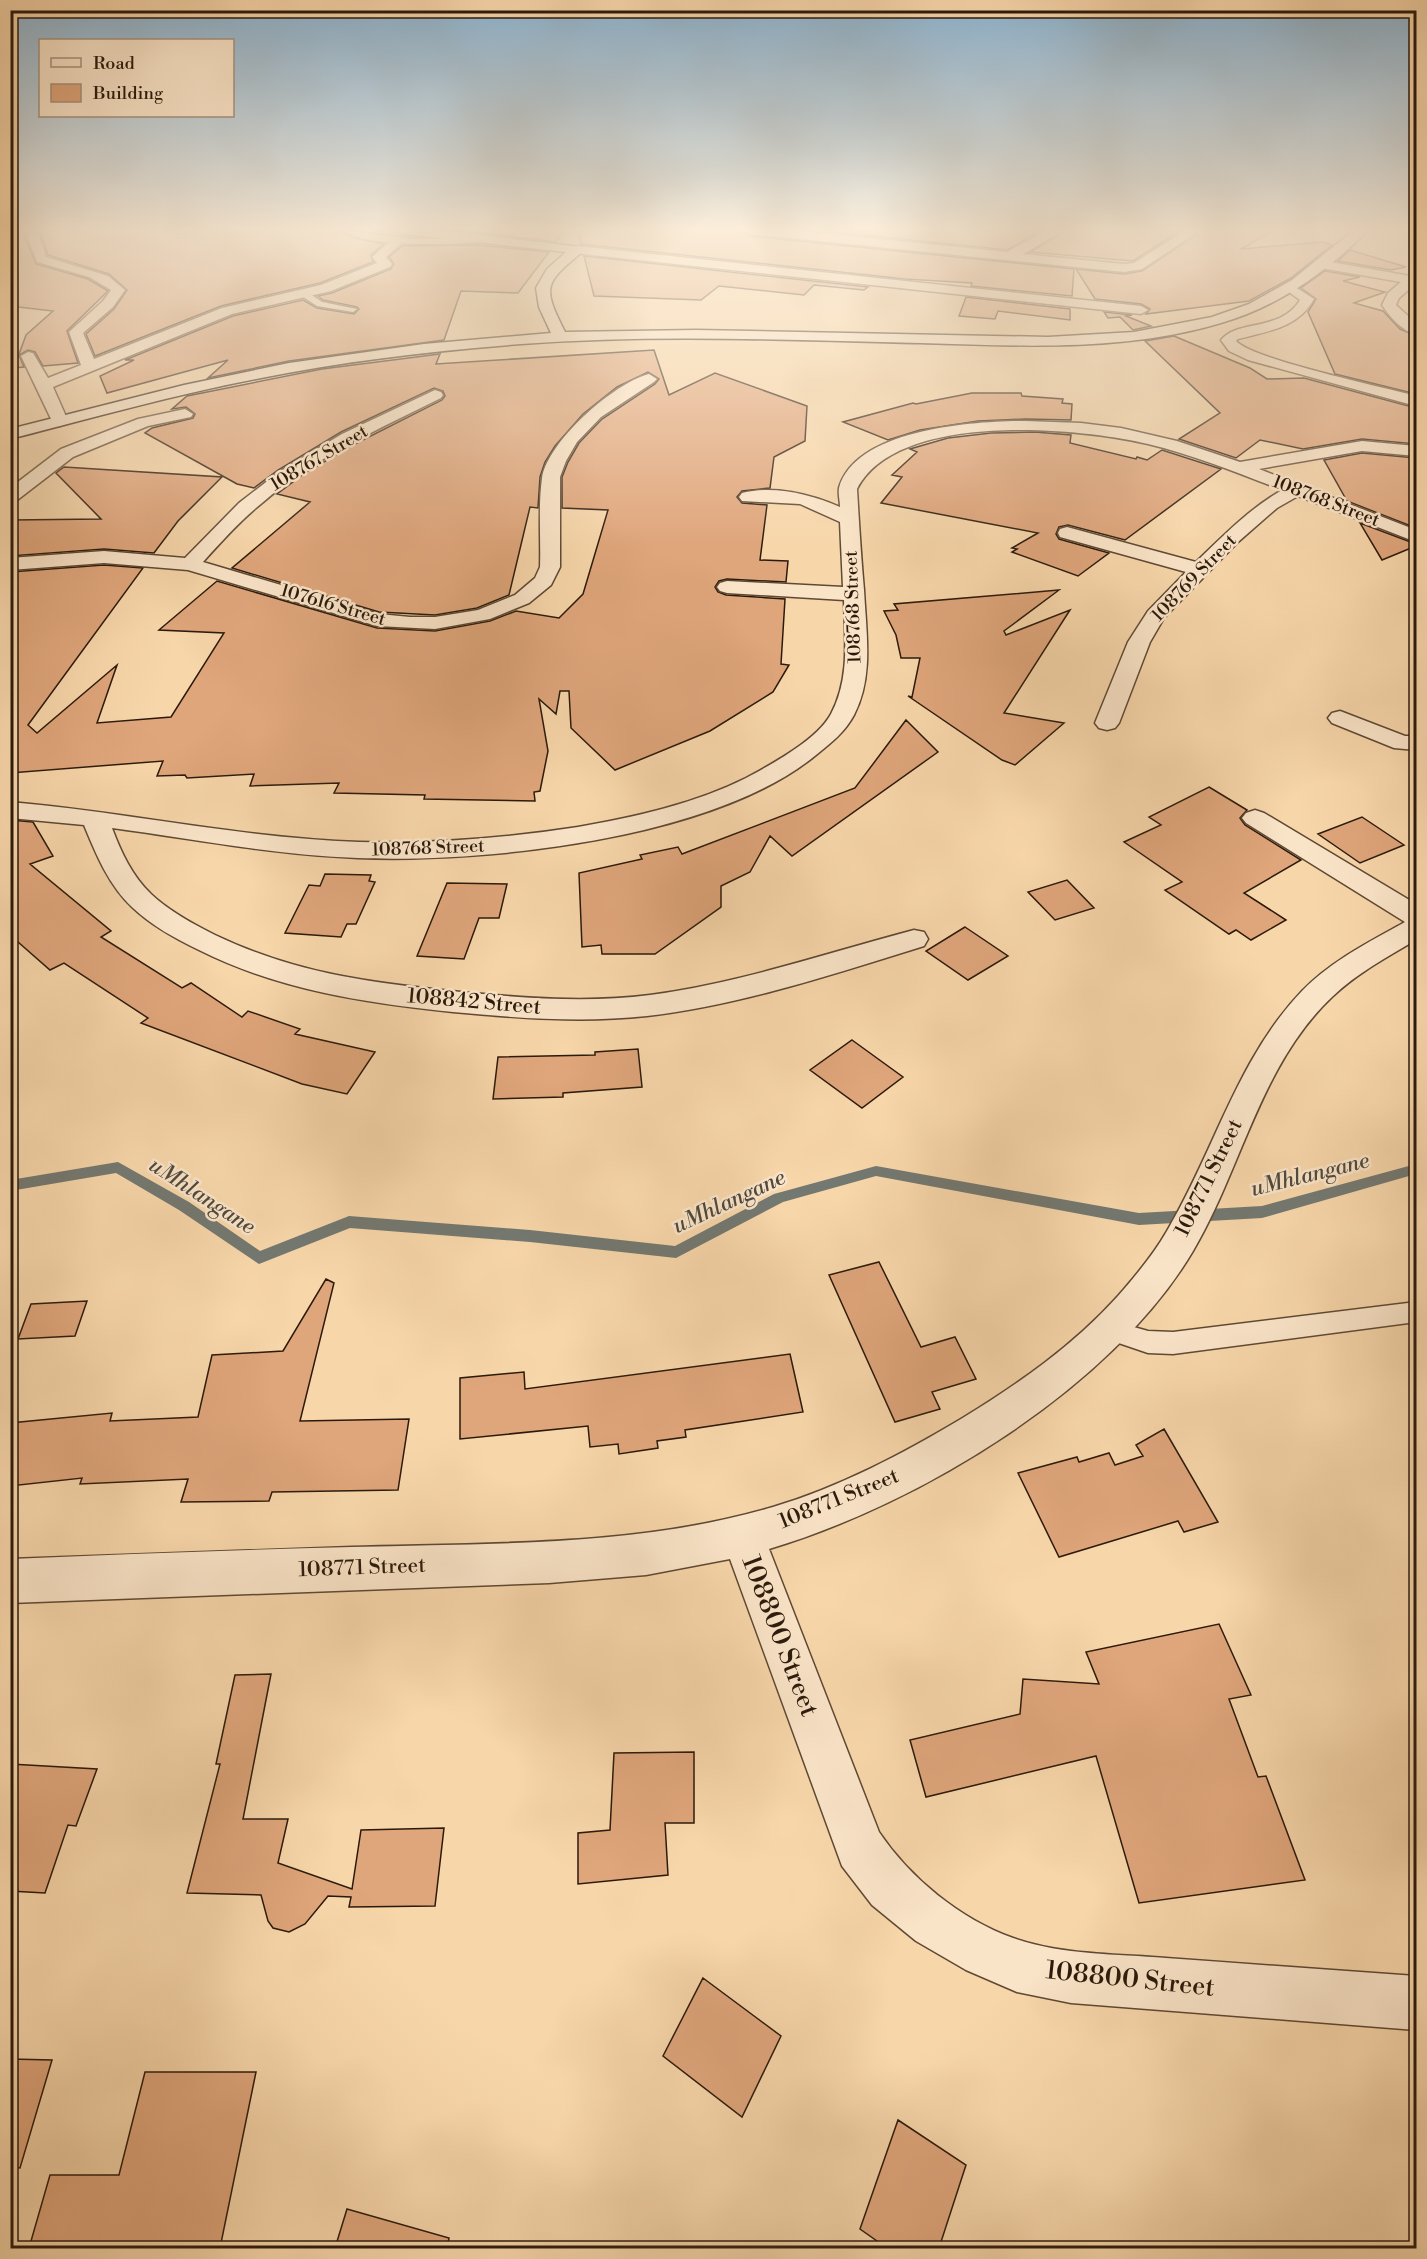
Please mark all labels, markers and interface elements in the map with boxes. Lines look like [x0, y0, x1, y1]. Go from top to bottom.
legend [39, 39, 234, 117]
text: Road [93, 52, 136, 75]
text: Building [92, 82, 164, 105]
street label: 108767 Street [266, 419, 373, 496]
street label: 108768 Street [1269, 470, 1383, 532]
street label: 108769 Street [1147, 529, 1242, 627]
street label: 108768 Street [840, 550, 866, 664]
street label: 107616 Street [278, 579, 389, 631]
street label: 108768 Street [371, 835, 485, 861]
street label: 108842 Street [406, 983, 543, 1021]
street label: 108771 Street [1169, 1115, 1249, 1241]
water label: uMhlangane [1248, 1147, 1372, 1203]
water label: uMhlangane [144, 1152, 260, 1240]
water label: uMhlangane [668, 1164, 790, 1240]
street label: 108771 Street [775, 1463, 903, 1535]
street label: 108800 Street [735, 1551, 825, 1721]
street label: 108771 Street [298, 1553, 427, 1583]
street label: 108800 Street [1044, 1954, 1216, 2004]

